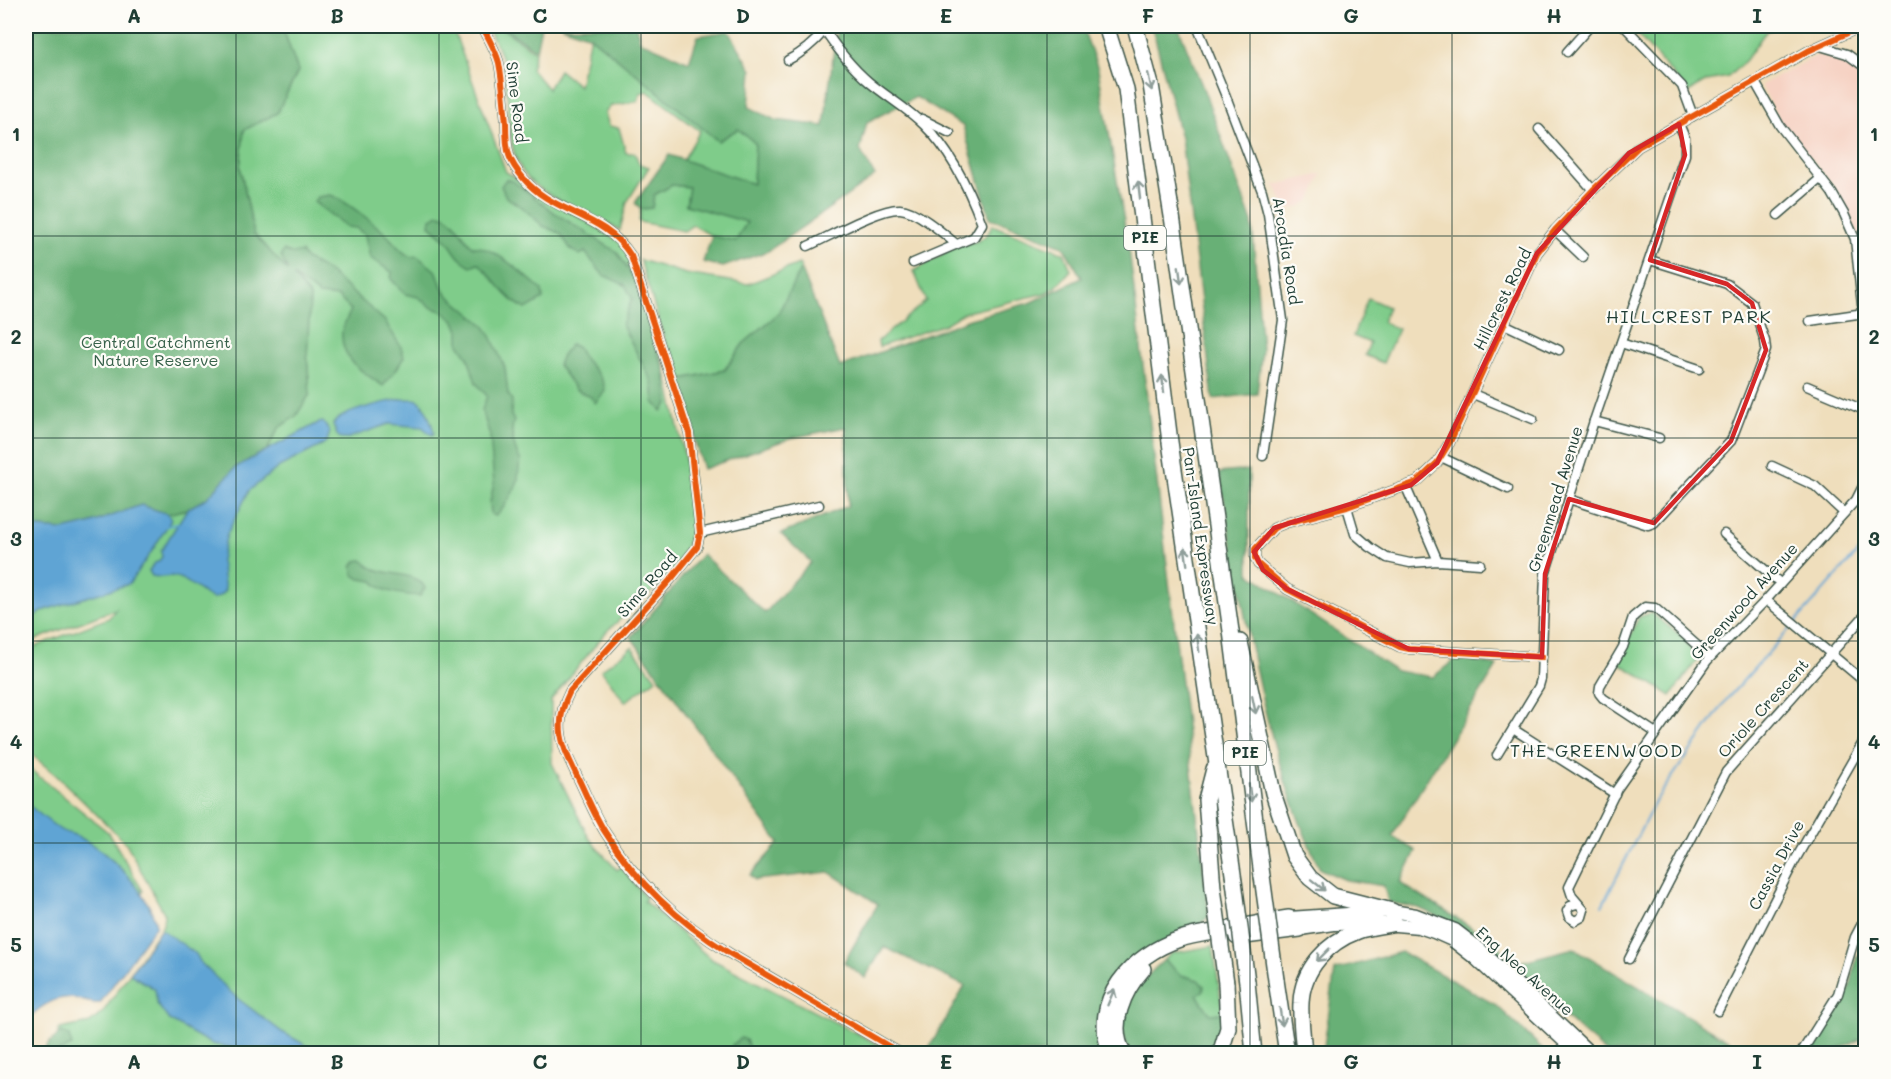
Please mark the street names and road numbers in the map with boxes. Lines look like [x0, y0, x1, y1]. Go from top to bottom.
street label: Sime Road [502, 60, 533, 144]
street label: Arcadia Road [1269, 196, 1306, 306]
road number: PIE [1124, 226, 1166, 250]
street label: Hillcrest Road [1468, 244, 1535, 353]
street label: Greenmead Avenue [1522, 423, 1587, 575]
street label: Pan-Island Expressway [1179, 446, 1224, 626]
street label: Greenwood Avenue [1685, 538, 1802, 664]
street label: Sime Road [612, 546, 681, 621]
street label: Oriole Crescent [1713, 654, 1813, 762]
road number: PIE [1224, 741, 1266, 765]
street label: Cassia Drive [1743, 816, 1808, 913]
street label: Eng Neo Avenue [1472, 921, 1578, 1020]

